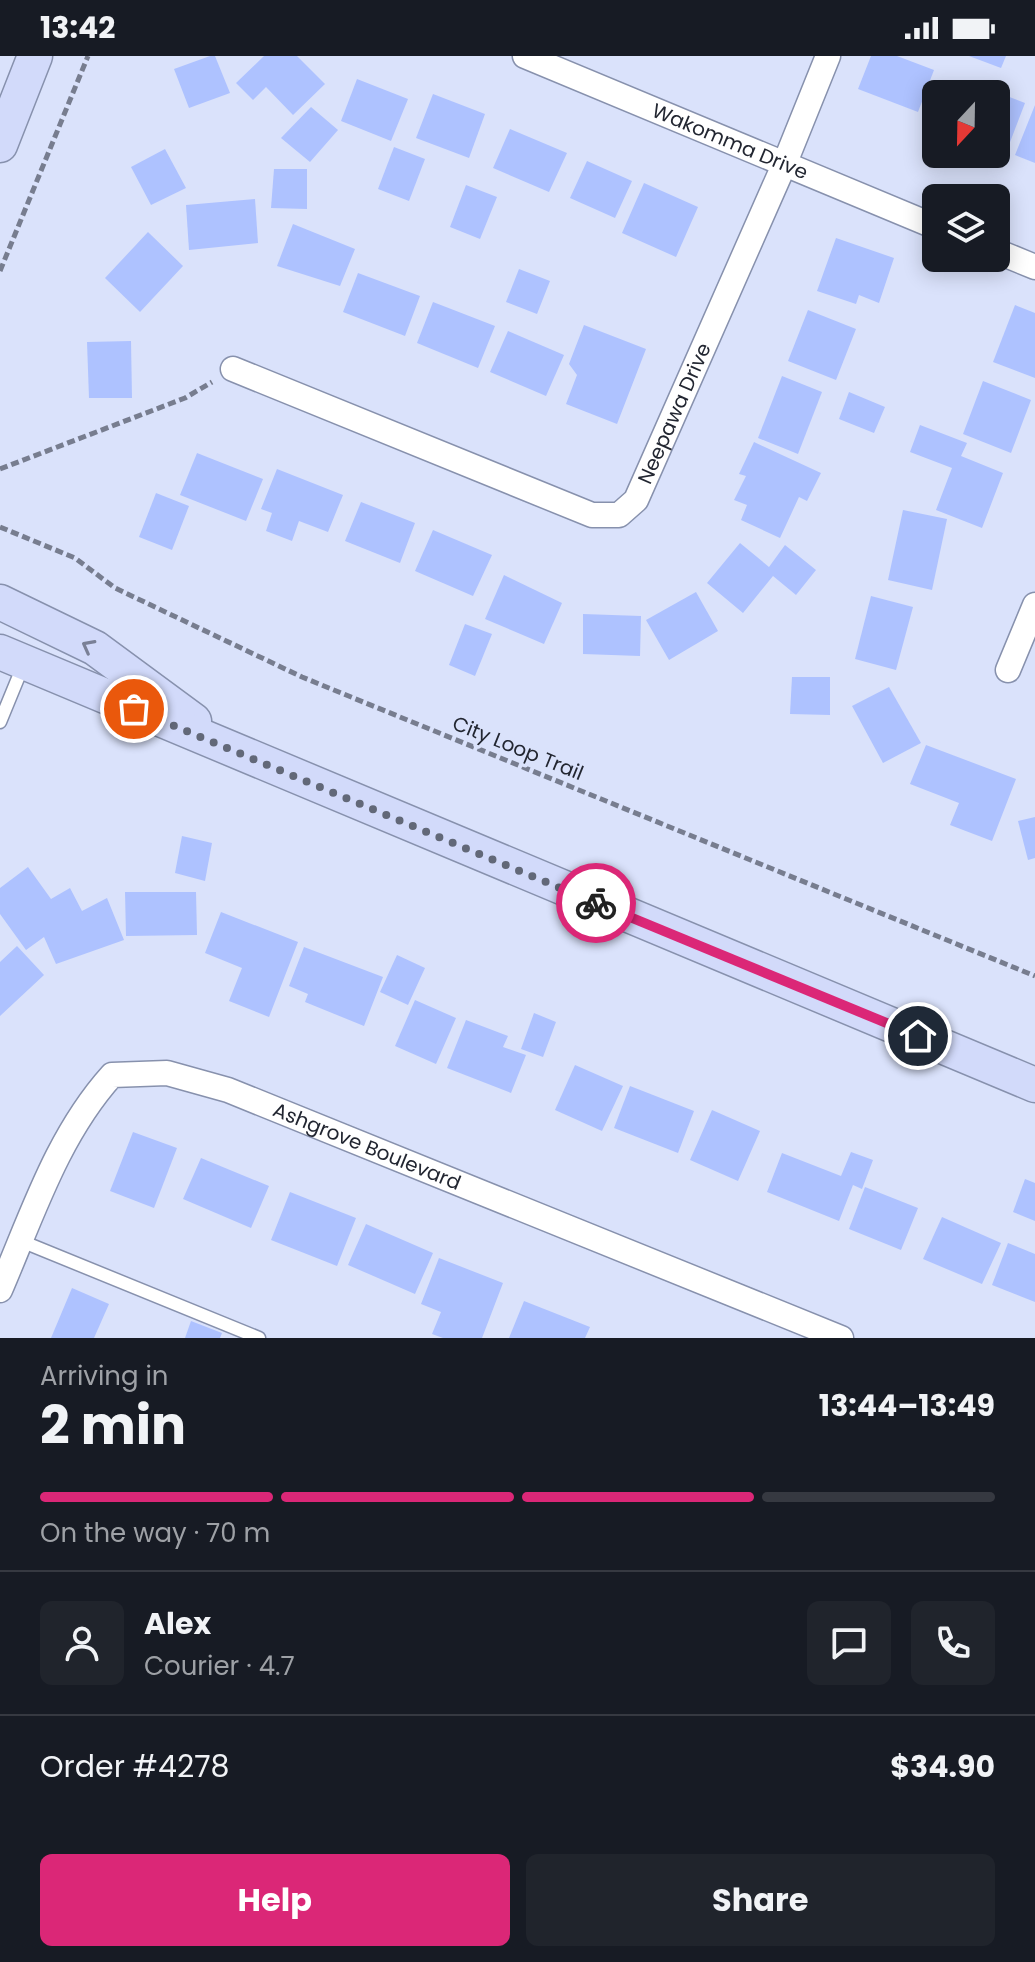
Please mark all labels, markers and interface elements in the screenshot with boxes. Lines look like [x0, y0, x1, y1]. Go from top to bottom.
text: 13:42 [40, 6, 115, 49]
north arrow [922, 80, 1010, 168]
map controls [922, 80, 1010, 272]
street label: Wakomma Drive [648, 96, 812, 186]
button: layers [922, 184, 1010, 272]
street label: Neepawa Drive [631, 338, 718, 488]
one-way arrow [83, 640, 97, 656]
pin [100, 675, 168, 743]
icon: bag [112, 687, 156, 731]
street label: City Loop Trail [448, 709, 588, 787]
courier [556, 863, 636, 943]
icon: bike [574, 881, 618, 925]
pin [884, 1002, 952, 1070]
icon: home [896, 1014, 940, 1058]
street label: Ashgrove Boulevard [269, 1096, 465, 1197]
text: Arriving in [40, 1358, 169, 1394]
text: 13:44–13:49 [819, 1384, 995, 1427]
text: 2 min [40, 1389, 186, 1462]
text: On the way · 70 m [40, 1515, 270, 1551]
button: person [40, 1601, 124, 1685]
button: chat [807, 1601, 891, 1685]
button: phone [911, 1601, 995, 1685]
text: Alex [144, 1602, 211, 1645]
text: Courier · 4.7 [144, 1648, 295, 1684]
text: Order #4278 [40, 1745, 229, 1788]
text: $34.90 [890, 1745, 995, 1788]
button: Help [40, 1854, 510, 1946]
button: Share [526, 1854, 995, 1946]

